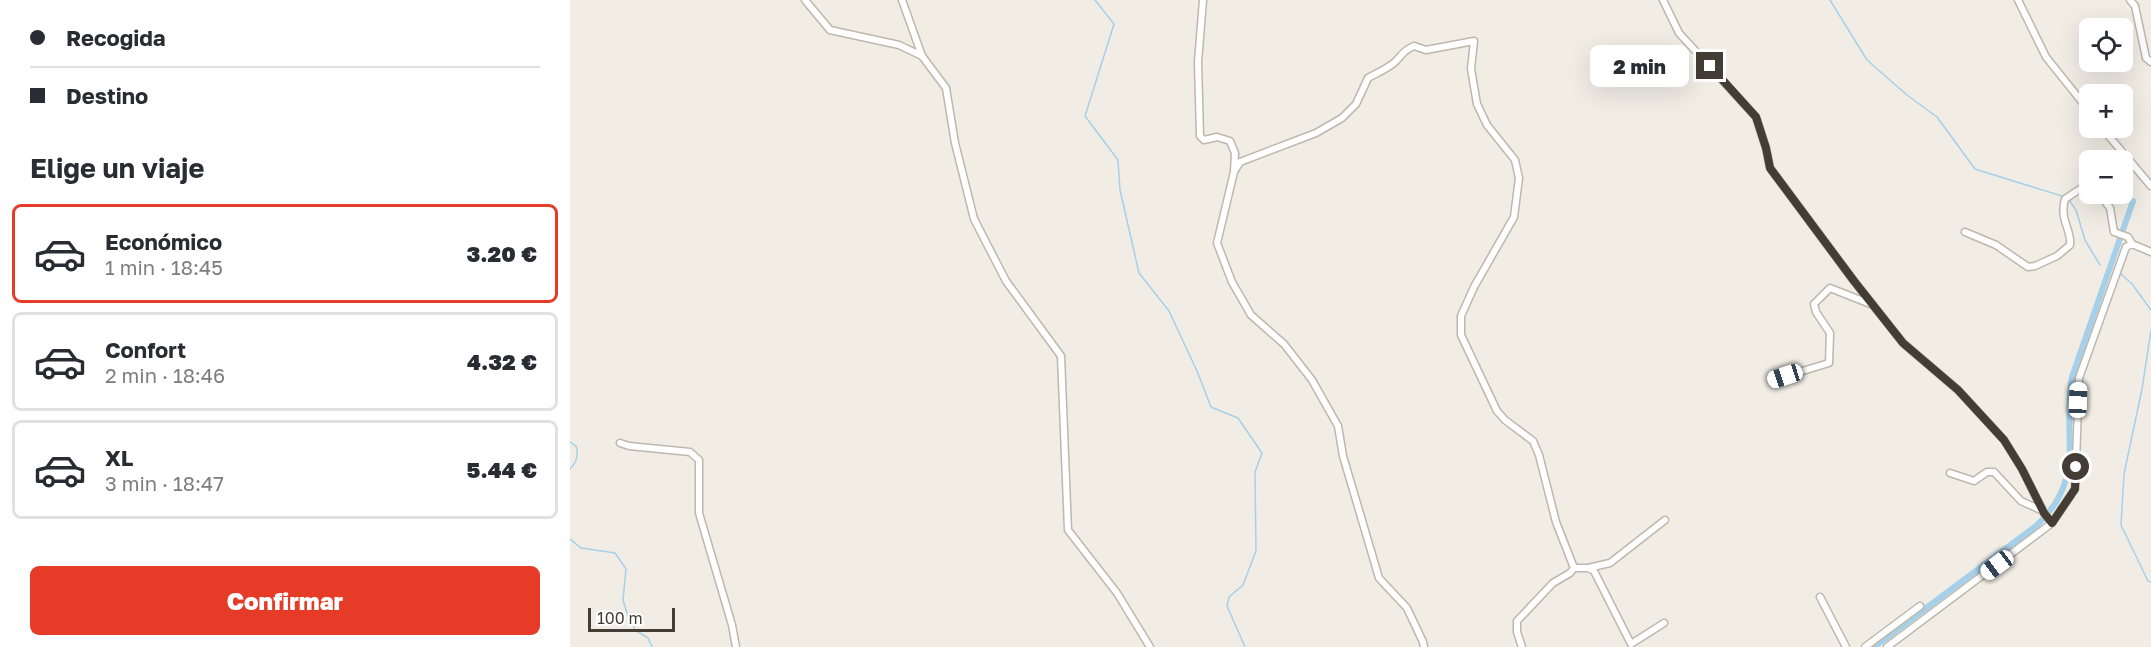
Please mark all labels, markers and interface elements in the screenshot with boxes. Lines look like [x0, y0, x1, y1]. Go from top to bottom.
map controls [2079, 18, 2133, 204]
button: locate [2079, 18, 2133, 72]
text: Recogida [66, 24, 166, 51]
callout: 2 min [1590, 45, 1689, 87]
route end [1696, 52, 1723, 79]
text: 2 min [1613, 54, 1666, 78]
text: Destino [66, 82, 148, 109]
button: + [2079, 84, 2133, 138]
button: − [2079, 150, 2133, 204]
text: Elige un viaje [30, 152, 204, 184]
icon: car [33, 227, 87, 281]
text: Económico [105, 228, 222, 255]
text: 3.20 € [466, 240, 537, 267]
text: 1 min · 18:45 [105, 255, 223, 279]
icon: car [33, 335, 87, 389]
text: Confort [105, 336, 186, 363]
text: 4.32 € [467, 348, 537, 375]
car [1765, 362, 1805, 390]
text: 2 min · 18:46 [105, 363, 225, 387]
car [2068, 382, 2088, 418]
icon: car [33, 443, 87, 497]
text: XL [105, 444, 133, 471]
route start [2062, 453, 2089, 480]
text: 5.44 € [467, 456, 537, 483]
text: 3 min · 18:47 [105, 471, 224, 495]
car [1977, 547, 2017, 583]
button: Confirmar [30, 566, 540, 635]
scale bar [588, 605, 675, 632]
text: 100 m [597, 608, 643, 628]

